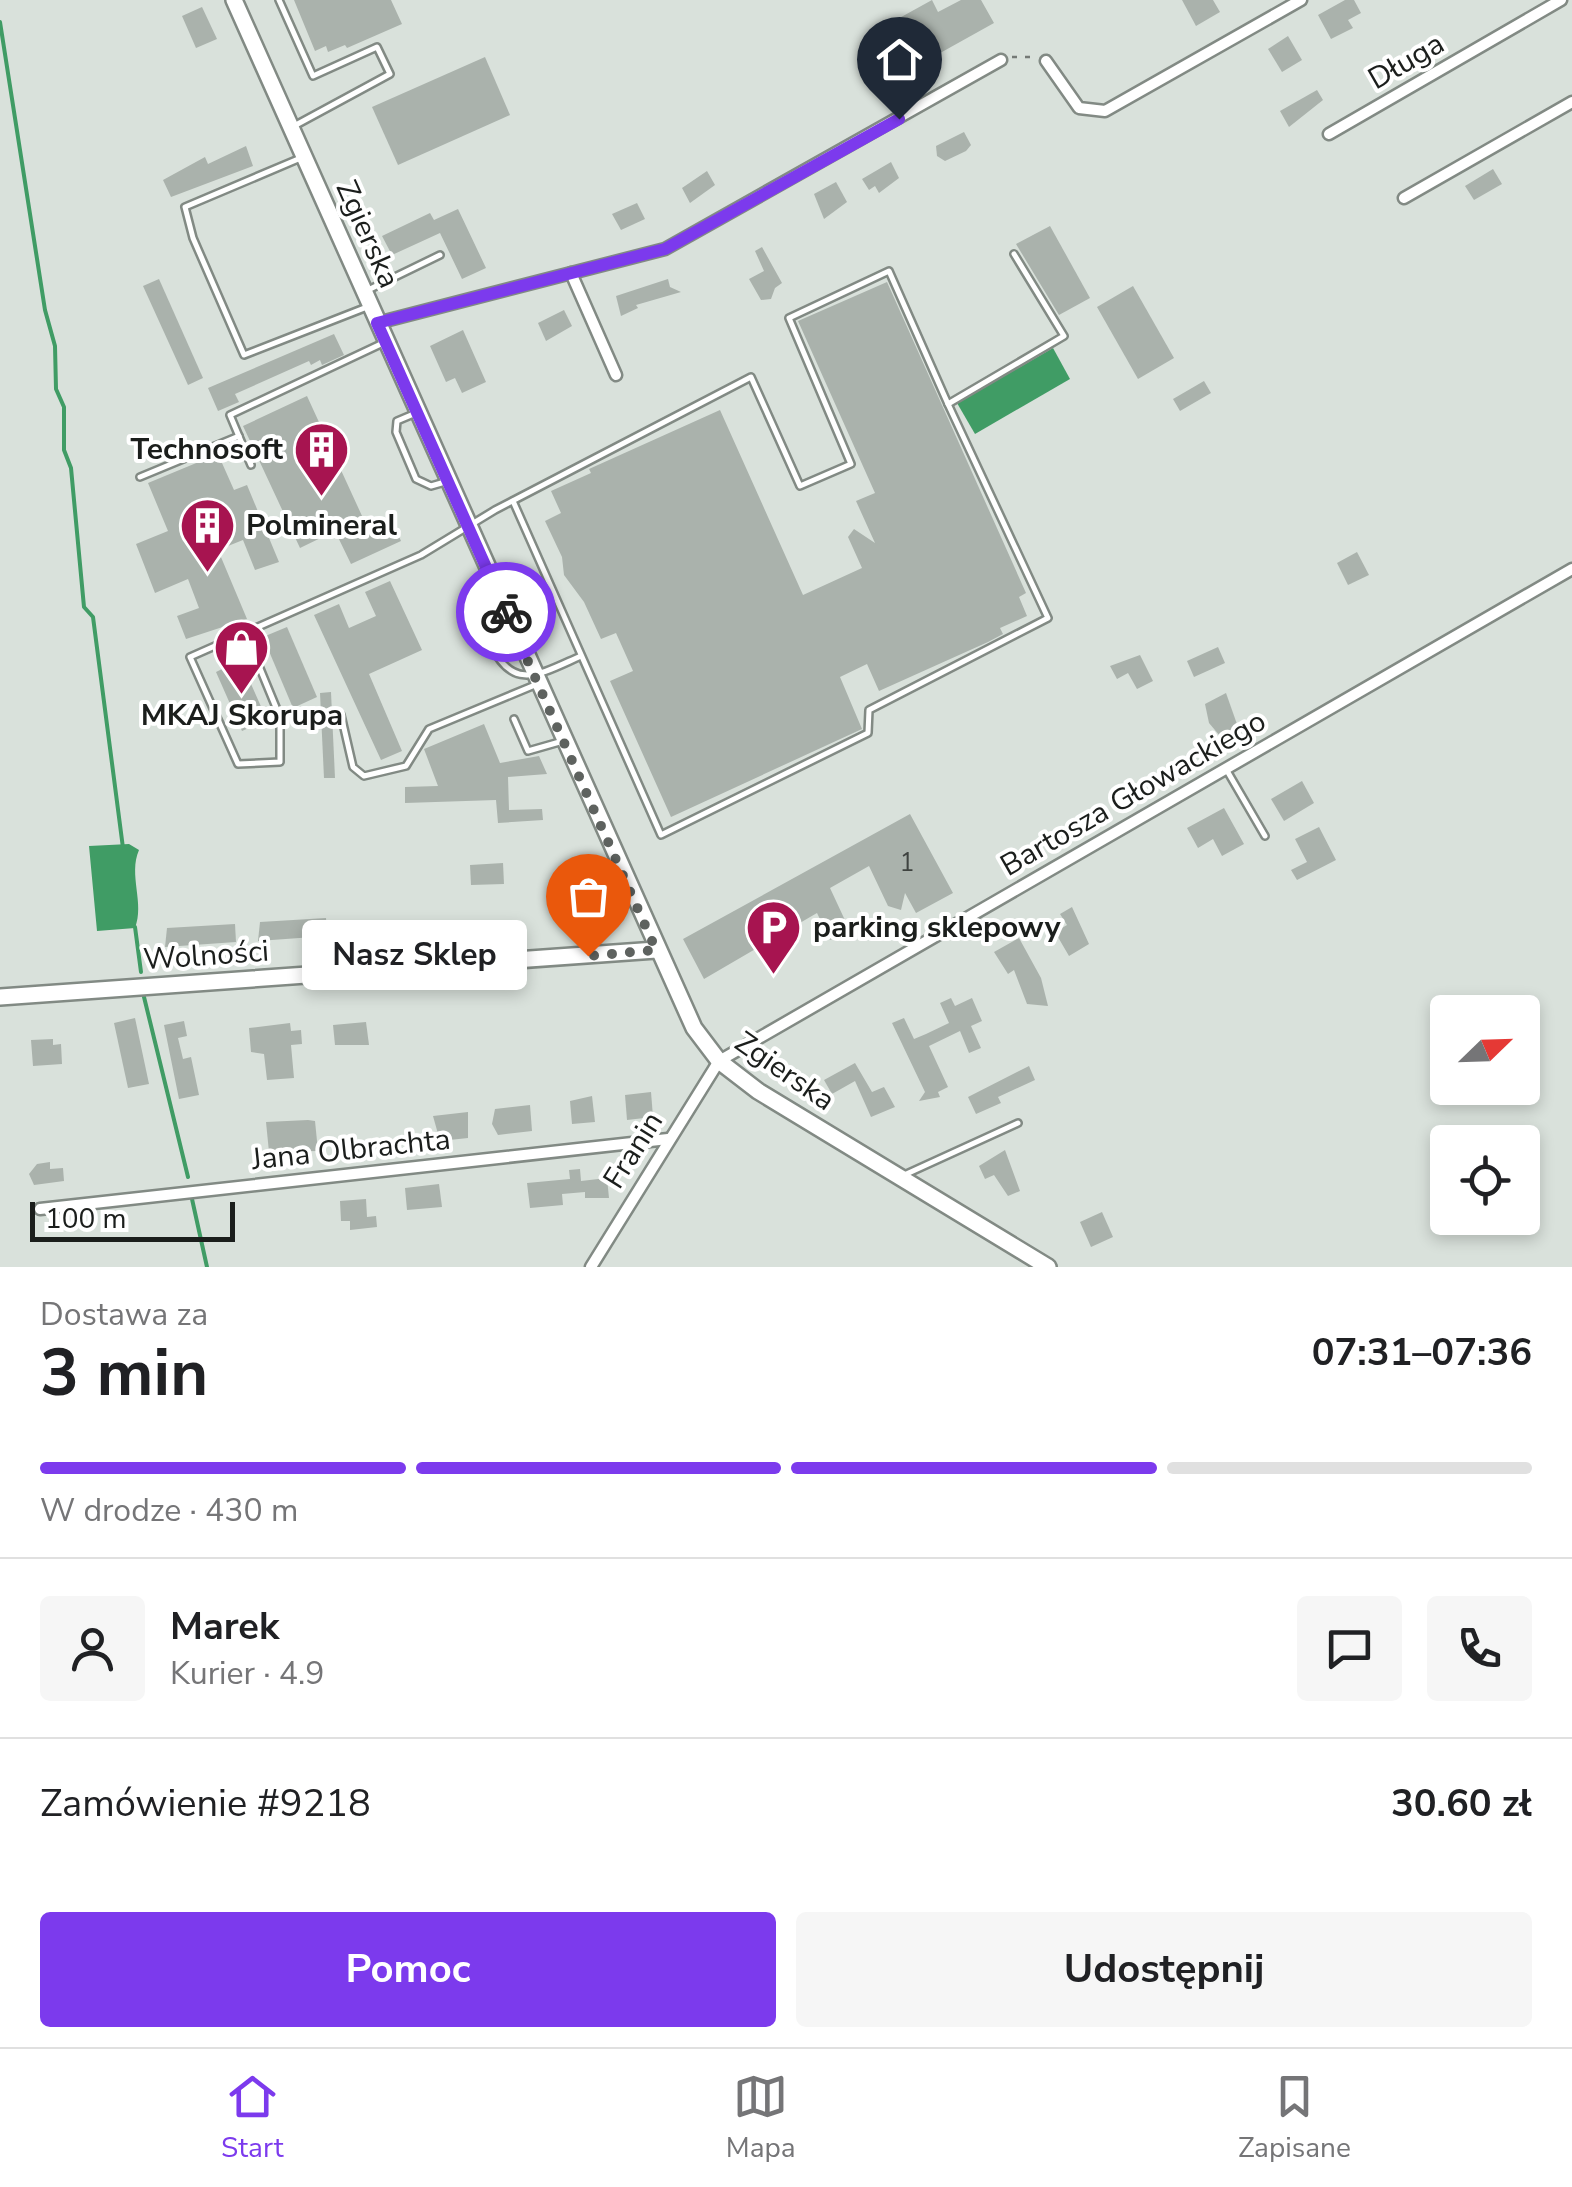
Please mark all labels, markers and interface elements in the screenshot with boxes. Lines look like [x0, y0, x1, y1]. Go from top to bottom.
pin [857, 17, 942, 120]
street label: Długa [1361, 23, 1452, 100]
icon: home [872, 32, 927, 87]
street label: Zgierska [326, 174, 409, 294]
building icon: Technosoft [292, 419, 352, 498]
place label: Technosoft [131, 429, 283, 470]
building icon: Polmineral [177, 495, 237, 574]
place label: Polmineral [246, 505, 397, 546]
courier [456, 562, 556, 662]
icon: bike [479, 585, 534, 640]
shop icon: MKAJ Skorupa [212, 617, 272, 696]
place label: MKAJ Skorupa [141, 695, 343, 736]
street label: Bartosza Głowackiego [993, 701, 1274, 886]
house number: 1 [899, 846, 915, 880]
pin [546, 854, 631, 957]
icon: bag [561, 869, 616, 924]
parking icon: parking sklepowy [744, 897, 804, 976]
place label: parking sklepowy [813, 907, 1061, 948]
callout: Nasz Sklep [303, 921, 528, 991]
street label: Wolności [142, 931, 270, 980]
text: Nasz Sklep [332, 933, 497, 976]
north arrow [1430, 995, 1540, 1105]
map controls [1430, 995, 1540, 1235]
street label: Zgierska [726, 1022, 843, 1121]
street label: Franin [594, 1104, 673, 1197]
street label: Jana Olbrachta [249, 1119, 452, 1180]
button: locate [1430, 1125, 1540, 1235]
scale bar [30, 1197, 235, 1242]
text: 100 m [45, 1200, 127, 1238]
text: Dostawa za [40, 1293, 208, 1336]
text: 07:31–07:36 [1312, 1327, 1532, 1378]
text: 3 min [40, 1329, 208, 1418]
text: W drodze · 430 m [40, 1489, 298, 1532]
button: person [40, 1596, 145, 1701]
button: chat [1297, 1596, 1402, 1701]
button: phone [1427, 1596, 1532, 1701]
text: Marek [170, 1601, 279, 1652]
text: Kurier · 4.9 [170, 1652, 324, 1695]
text: Zamówienie #9218 [40, 1778, 371, 1829]
text: 30.60 zł [1391, 1778, 1532, 1829]
button: Pomoc [40, 1912, 776, 2027]
button: Udostępnij [796, 1912, 1532, 2027]
tab: Start [221, 2069, 283, 2167]
tab: Mapa [726, 2069, 796, 2167]
tab: Zapisane [1238, 2069, 1351, 2167]

